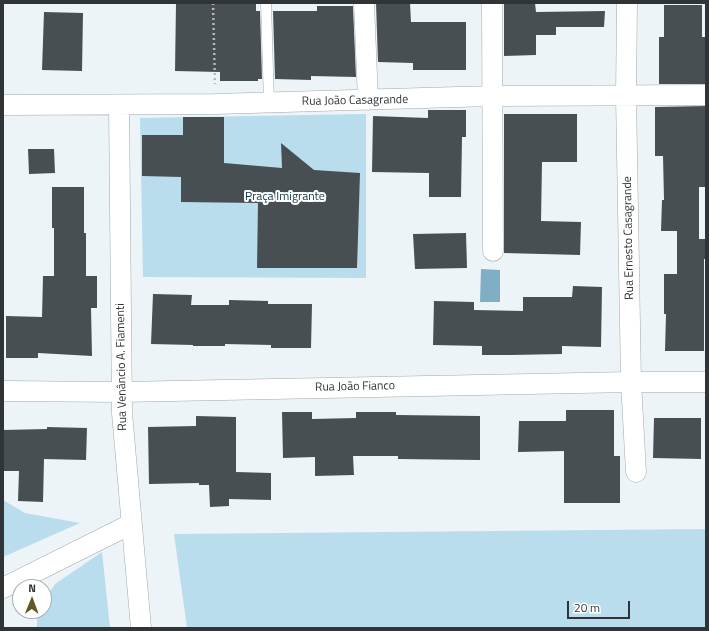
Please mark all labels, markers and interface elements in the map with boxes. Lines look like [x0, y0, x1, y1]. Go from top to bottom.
street label: Rua João Casagrande [302, 93, 408, 109]
street label: Rua Ernesto Casagrande [621, 176, 637, 300]
park label: Praça Imigrante [245, 190, 325, 204]
street label: Rua Venâncio A. Fiamenti [114, 303, 130, 431]
street label: Rua João Fianco [315, 379, 395, 395]
north arrow [12, 579, 52, 619]
text: N [28, 580, 36, 596]
scale bar [569, 593, 632, 619]
text: 20 m [574, 598, 600, 617]

